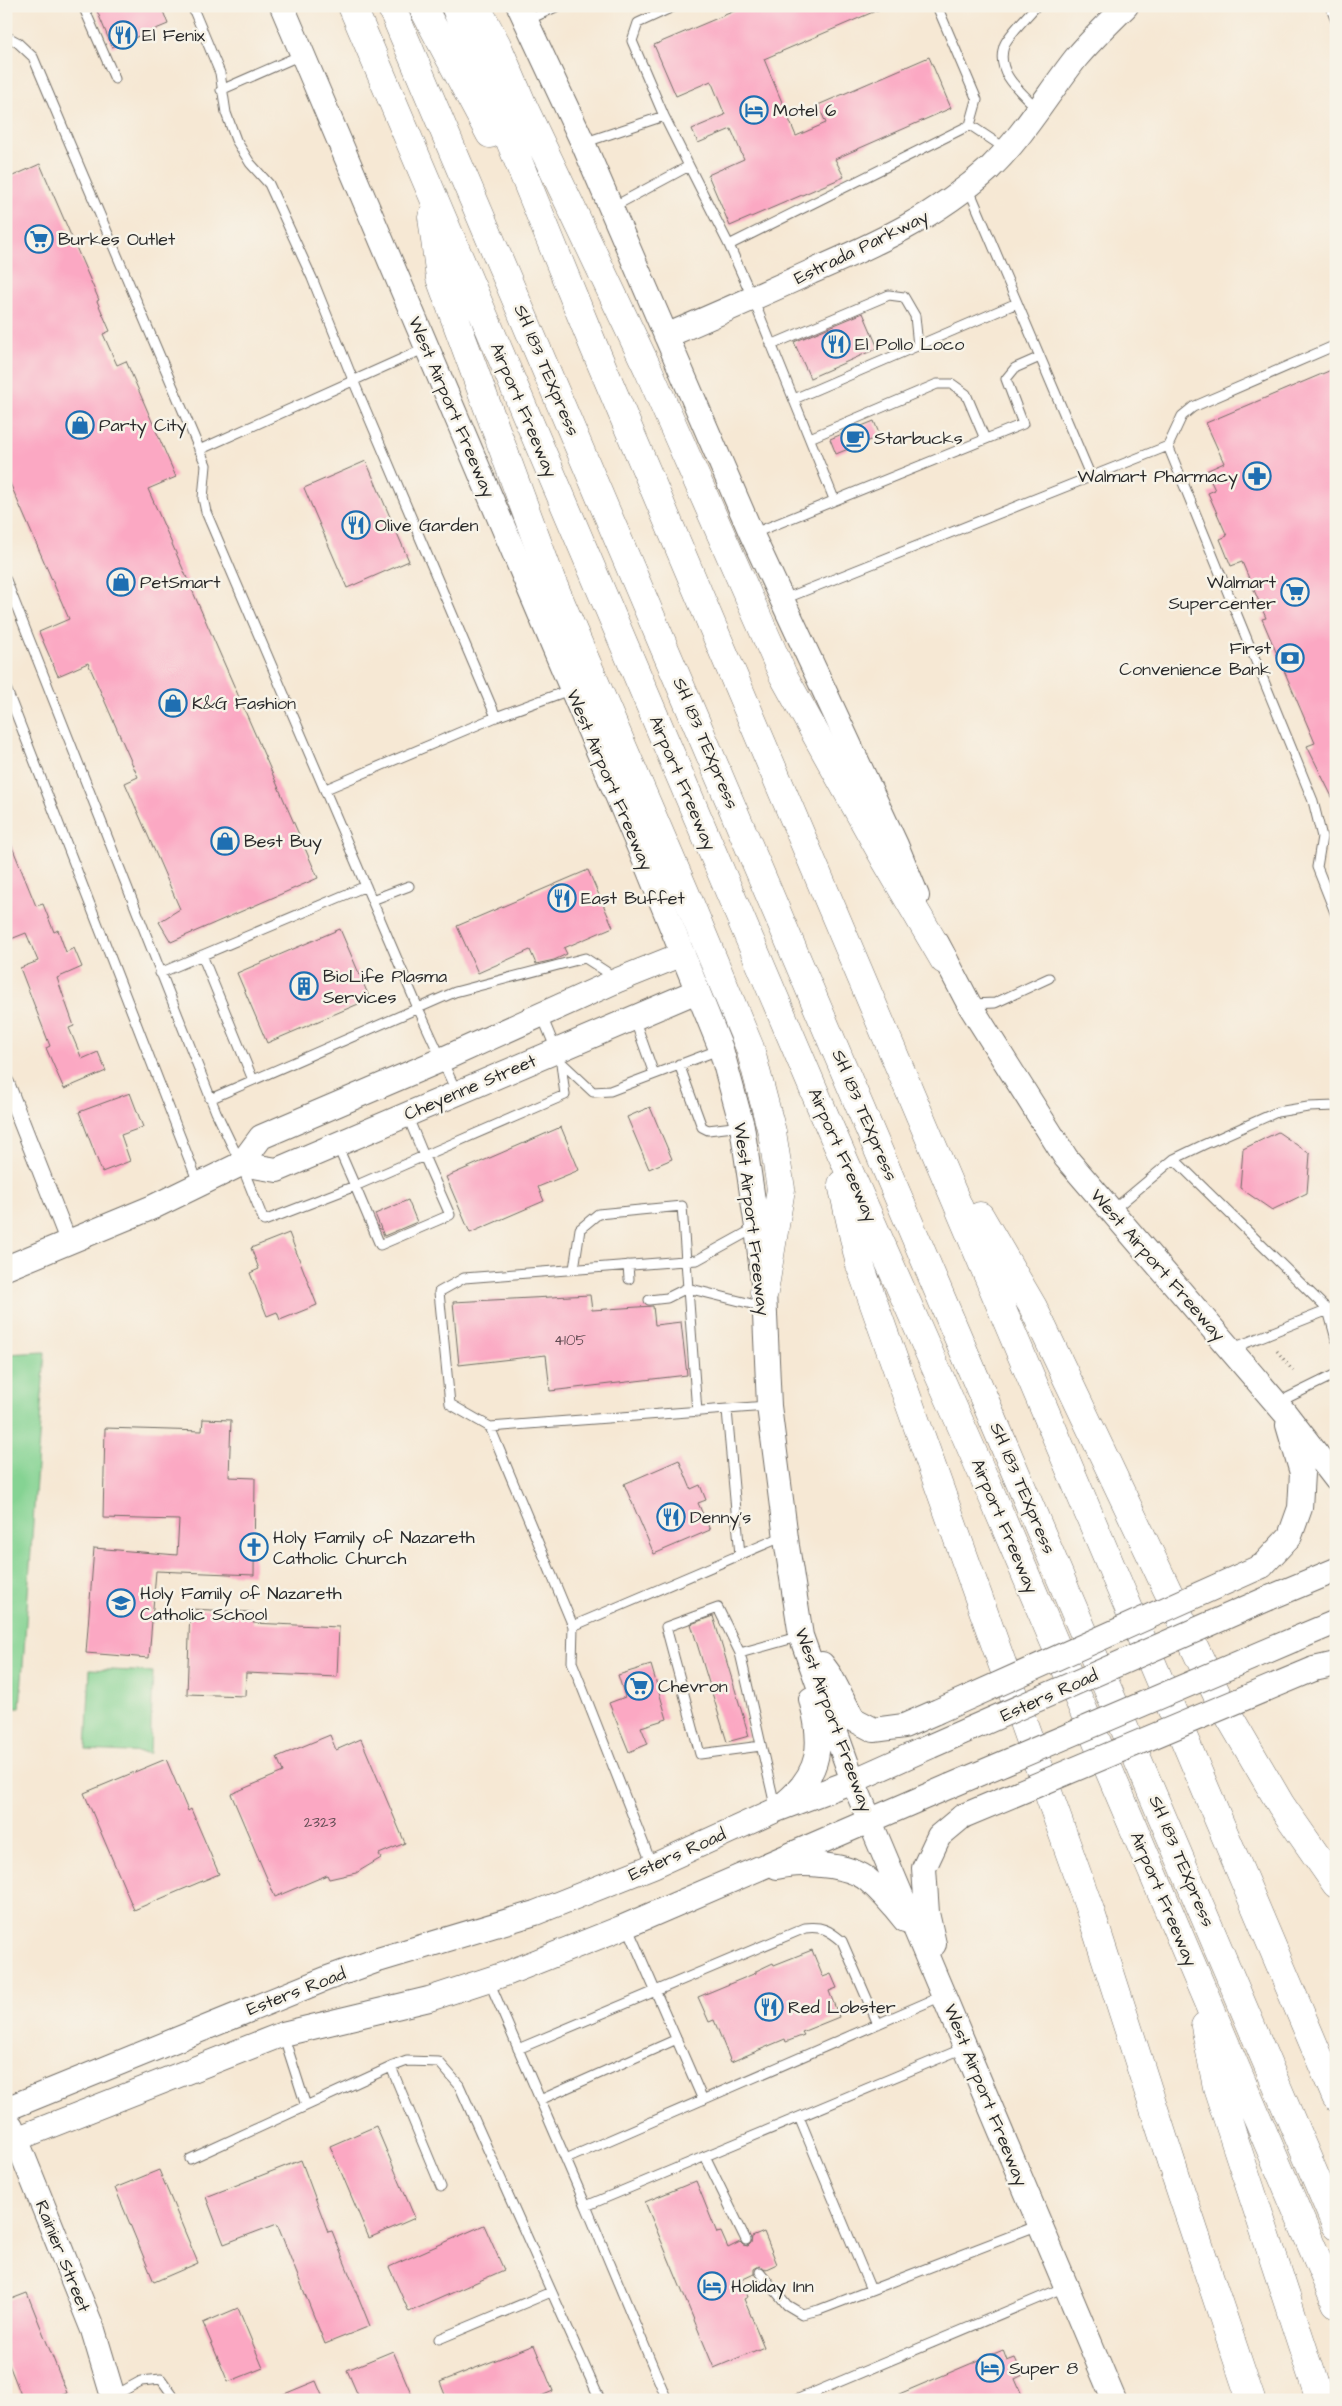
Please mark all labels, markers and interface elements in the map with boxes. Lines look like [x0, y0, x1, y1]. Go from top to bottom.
restaurant icon: El Fenix [108, 20, 138, 50]
place label: El Fenix [142, 23, 206, 48]
hotel icon: Motel 6 [739, 95, 769, 125]
place label: Motel 6 [773, 98, 836, 123]
street label: Estrada Parkway [790, 204, 933, 292]
supermarket icon: Burkes Outlet [24, 224, 54, 254]
place label: Burkes Outlet [58, 227, 176, 252]
street label: SH 183 TEXpress [508, 301, 585, 440]
street label: West Airport Freeway [401, 313, 501, 502]
restaurant icon: El Pollo Loco [821, 329, 851, 359]
place label: El Pollo Loco [855, 332, 964, 357]
street label: Airport Freeway [483, 339, 563, 482]
shop icon: Party City [65, 410, 95, 440]
place label: Party City [99, 413, 187, 439]
cafe icon: Starbucks [840, 423, 870, 453]
place label: Starbucks [874, 426, 963, 451]
pharmacy icon: Walmart Pharmacy [1242, 461, 1272, 491]
place label: Walmart Pharmacy [1078, 464, 1238, 490]
restaurant icon: Olive Garden [341, 510, 371, 540]
place label: Olive Garden [375, 513, 478, 538]
shop icon: PetSmart [106, 567, 136, 597]
place label: PetSmart [140, 570, 221, 595]
place label: Walmart Supercenter [1169, 570, 1277, 616]
supermarket icon: Walmart Supercenter [1280, 577, 1310, 607]
place label: First Convenience Bank [1119, 636, 1272, 682]
bank icon: First Convenience Bank [1275, 643, 1305, 673]
street label: SH 183 TEXpress [667, 674, 744, 813]
street label: West Airport Freeway [559, 686, 659, 875]
shop icon: K&G Fashion [158, 688, 188, 718]
place label: K&G Fashion [192, 691, 296, 716]
street label: Airport Freeway [642, 712, 722, 855]
shop icon: Best Buy [210, 826, 240, 856]
place label: Best Buy [244, 829, 322, 855]
restaurant icon: East Buffet [547, 883, 577, 913]
place label: East Buffet [581, 886, 685, 911]
place label: BioLife Plasma Services [323, 964, 447, 1010]
building icon: BioLife Plasma Services [289, 971, 319, 1001]
street label: SH 183 TEXpress [826, 1046, 903, 1185]
street label: Cheyenne Street [400, 1048, 541, 1128]
street label: Airport Freeway [801, 1084, 883, 1227]
street label: West Airport Freeway [726, 1121, 776, 1317]
street label: West Airport Freeway [1084, 1184, 1231, 1348]
house number: 4105 [554, 1330, 586, 1351]
street label: SH 183 TEXpress [984, 1419, 1061, 1558]
street label: Airport Freeway [964, 1455, 1044, 1598]
restaurant icon: Denny's [656, 1502, 686, 1532]
place label: Denny's [690, 1505, 751, 1531]
place label: Holy Family of Nazareth Catholic Church [273, 1525, 475, 1571]
church icon: Holy Family of Nazareth Catholic Church [239, 1532, 269, 1562]
place label: Holy Family of Nazareth Catholic School [140, 1581, 342, 1627]
school or university icon: Holy Family of Nazareth Catholic School [106, 1588, 136, 1618]
street label: West Airport Freeway [788, 1625, 879, 1816]
street label: Esters Road [997, 1663, 1102, 1728]
supermarket icon: Chevron [624, 1671, 654, 1701]
place label: Chevron [658, 1674, 728, 1699]
street label: SH 183 TEXpress [1143, 1792, 1220, 1931]
house number: 2323 [304, 1812, 337, 1833]
street label: Esters Road [625, 1822, 730, 1887]
street label: Airport Freeway [1123, 1828, 1203, 1971]
street label: Esters Road [243, 1961, 349, 2022]
restaurant icon: Red Lobster [754, 1992, 784, 2022]
place label: Red Lobster [788, 1995, 896, 2020]
street label: West Airport Freeway [937, 2000, 1034, 2190]
street label: Rainier Street [29, 2196, 97, 2317]
hotel icon: Holiday Inn [697, 2271, 727, 2301]
place label: Holiday Inn [731, 2274, 814, 2300]
hotel icon: Super 8 [975, 2353, 1005, 2383]
place label: Super 8 [1009, 2356, 1079, 2381]

